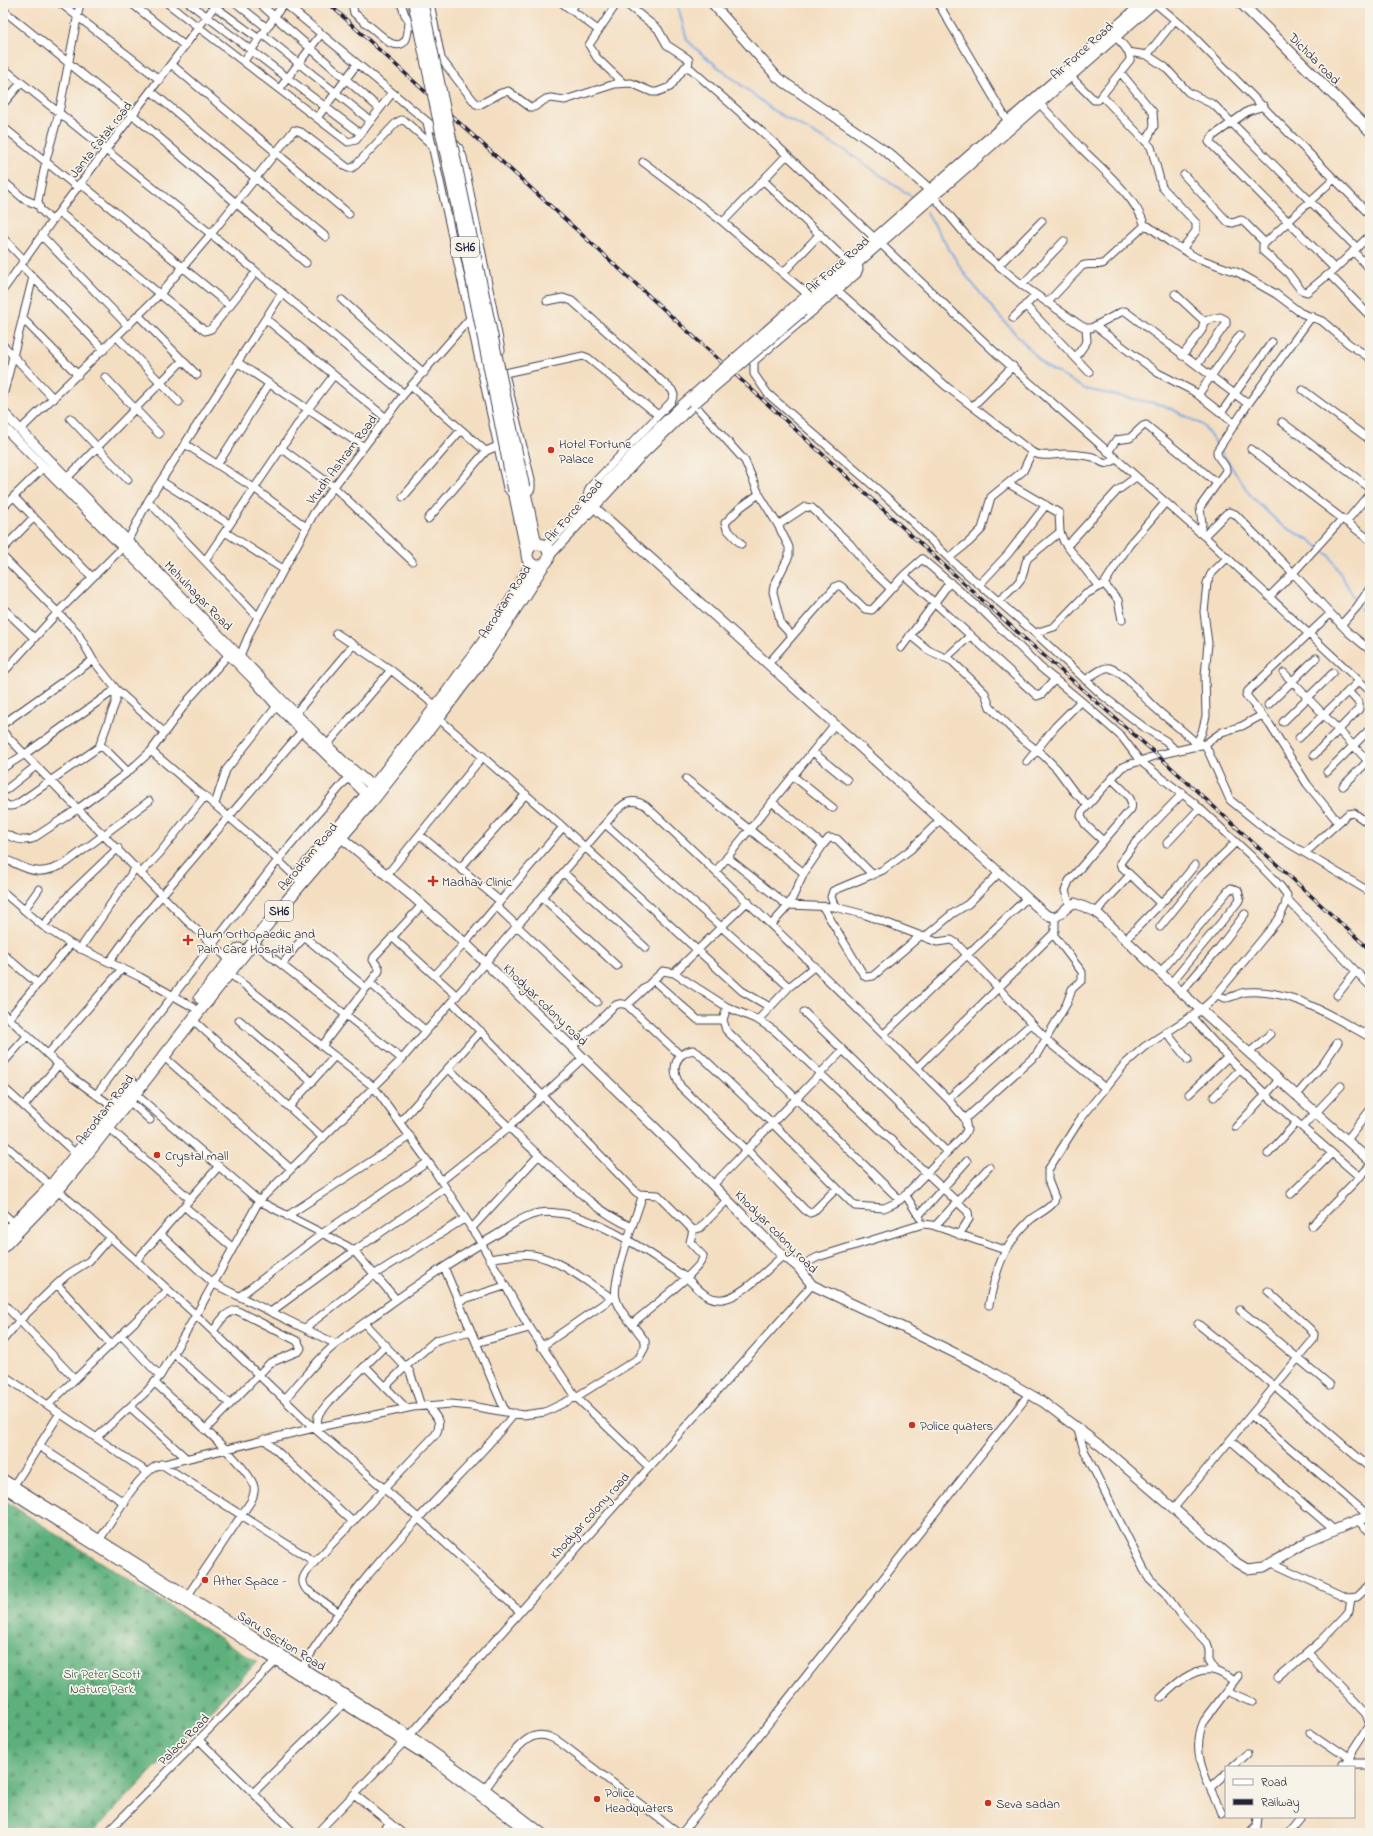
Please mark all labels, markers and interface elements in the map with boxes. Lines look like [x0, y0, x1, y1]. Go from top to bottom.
street label: Air Force Road [1046, 17, 1118, 85]
street label: Dichda road [1283, 28, 1345, 90]
street label: Janta fatak road [65, 97, 138, 182]
street label: Air Force Road [802, 232, 874, 298]
road number: SH6 [451, 237, 479, 257]
street label: Vrudh Ashram Road [302, 411, 383, 509]
place label: Hotel Fortune Palace [559, 435, 631, 469]
marker: Hotel Fortune Palace [546, 445, 556, 455]
street label: Air Force Road [541, 475, 608, 547]
street label: Mehulnagar Road [159, 557, 237, 637]
street label: Aerodram Road [474, 561, 537, 642]
street label: Aerodram Road [274, 818, 343, 895]
place label: Madhav Clinic [442, 873, 512, 892]
marker: Madhav Clinic [427, 875, 439, 887]
road number: SH6 [265, 901, 293, 921]
place label: Aum Orthopaedic and Pain Care Hospital [197, 925, 316, 959]
marker: Aum Orthopaedic and Pain Care Hospital [182, 934, 194, 946]
street label: Khodyar colony road [498, 960, 592, 1052]
street label: Aerodram Road [72, 1070, 139, 1149]
place label: Crystal mall [165, 1147, 228, 1167]
marker: Crystal mall [152, 1150, 162, 1160]
street label: Khodyar colony road [729, 1186, 822, 1279]
place label: Police quaters [920, 1417, 994, 1436]
marker: Police quaters [907, 1420, 917, 1430]
street label: Khodyar colony road [546, 1468, 636, 1564]
place label: Ather Space - [213, 1572, 287, 1591]
marker: Ather Space - [200, 1575, 210, 1585]
street label: Saru Section Road [233, 1606, 330, 1677]
park label: Sir Peter Scott Nature Park [63, 1665, 141, 1699]
street label: Palace Road [154, 1709, 215, 1770]
legend [1225, 1766, 1355, 1818]
text: Road [1261, 1774, 1287, 1792]
place label: Police Headquaters [605, 1784, 674, 1818]
marker: Police Headquaters [592, 1794, 602, 1804]
text: Railway [1261, 1794, 1300, 1813]
place label: Seva sadan [996, 1795, 1060, 1814]
marker: Seva sadan [983, 1798, 993, 1808]

